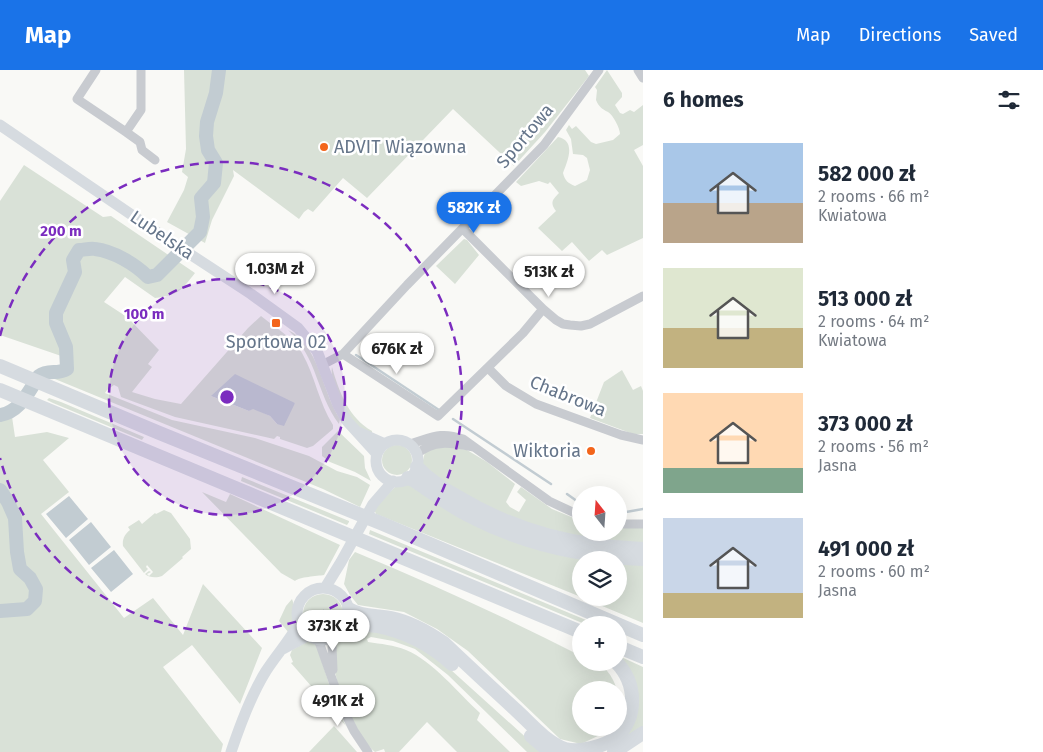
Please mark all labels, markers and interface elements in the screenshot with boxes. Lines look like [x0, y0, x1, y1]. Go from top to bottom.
text: Map [25, 21, 71, 49]
text: Map [796, 24, 831, 46]
text: Directions [859, 24, 941, 46]
text: Saved [969, 24, 1018, 46]
icon: filters [995, 86, 1023, 114]
text: 6 homes [663, 87, 744, 113]
street label: Sportowa [492, 99, 558, 173]
place label: ADVIT Wiązowna [334, 136, 466, 158]
marker: ADVIT Wiązowna [318, 141, 330, 153]
text: 582 000 zł [818, 161, 916, 187]
icon: home [703, 163, 763, 223]
text: 2 rooms · 66 m² [818, 187, 929, 206]
pin: 582K zł [428, 191, 520, 234]
text: 582K zł [448, 198, 500, 217]
street label: Lubelska [126, 206, 198, 264]
text: Kwiatowa [818, 206, 887, 225]
text: 200 m [40, 222, 82, 240]
pin: 1.03M zł [223, 252, 327, 295]
pin: 513K zł [503, 256, 595, 298]
text: 1.03M zł [246, 259, 304, 278]
text: 513K zł [524, 262, 574, 281]
text: 513 000 zł [818, 286, 912, 312]
icon: home [703, 288, 763, 348]
text: 100 m [124, 305, 164, 323]
text: 2 rooms · 64 m² [818, 312, 929, 331]
marker: Sportowa 02 [270, 317, 282, 329]
place label: Sportowa 02 [226, 331, 326, 353]
text: Kwiatowa [818, 331, 887, 350]
pin: 676K zł [351, 332, 443, 375]
text: 676K zł [371, 339, 423, 358]
street label: Chabrowa [527, 371, 609, 421]
centre of rings [218, 388, 236, 406]
text: 373 000 zł [818, 411, 913, 437]
icon: home [703, 413, 763, 473]
text: 2 rooms · 56 m² [818, 437, 929, 456]
place label: Wiktoria [513, 440, 581, 462]
marker: Wiktoria [585, 445, 597, 457]
text: Jasna [818, 456, 857, 475]
north arrow [572, 486, 628, 541]
map controls [572, 486, 627, 736]
text: 491 000 zł [818, 536, 914, 562]
icon: home [703, 538, 763, 598]
button: layers [572, 551, 627, 606]
text: 2 rooms · 60 m² [818, 562, 930, 581]
text: Jasna [818, 581, 857, 600]
pin: 373K zł [287, 610, 379, 652]
text: 373K zł [308, 616, 358, 635]
button: + [572, 616, 627, 671]
button: − [572, 681, 627, 736]
pin: 491K zł [292, 684, 384, 727]
text: 491K zł [312, 691, 364, 710]

